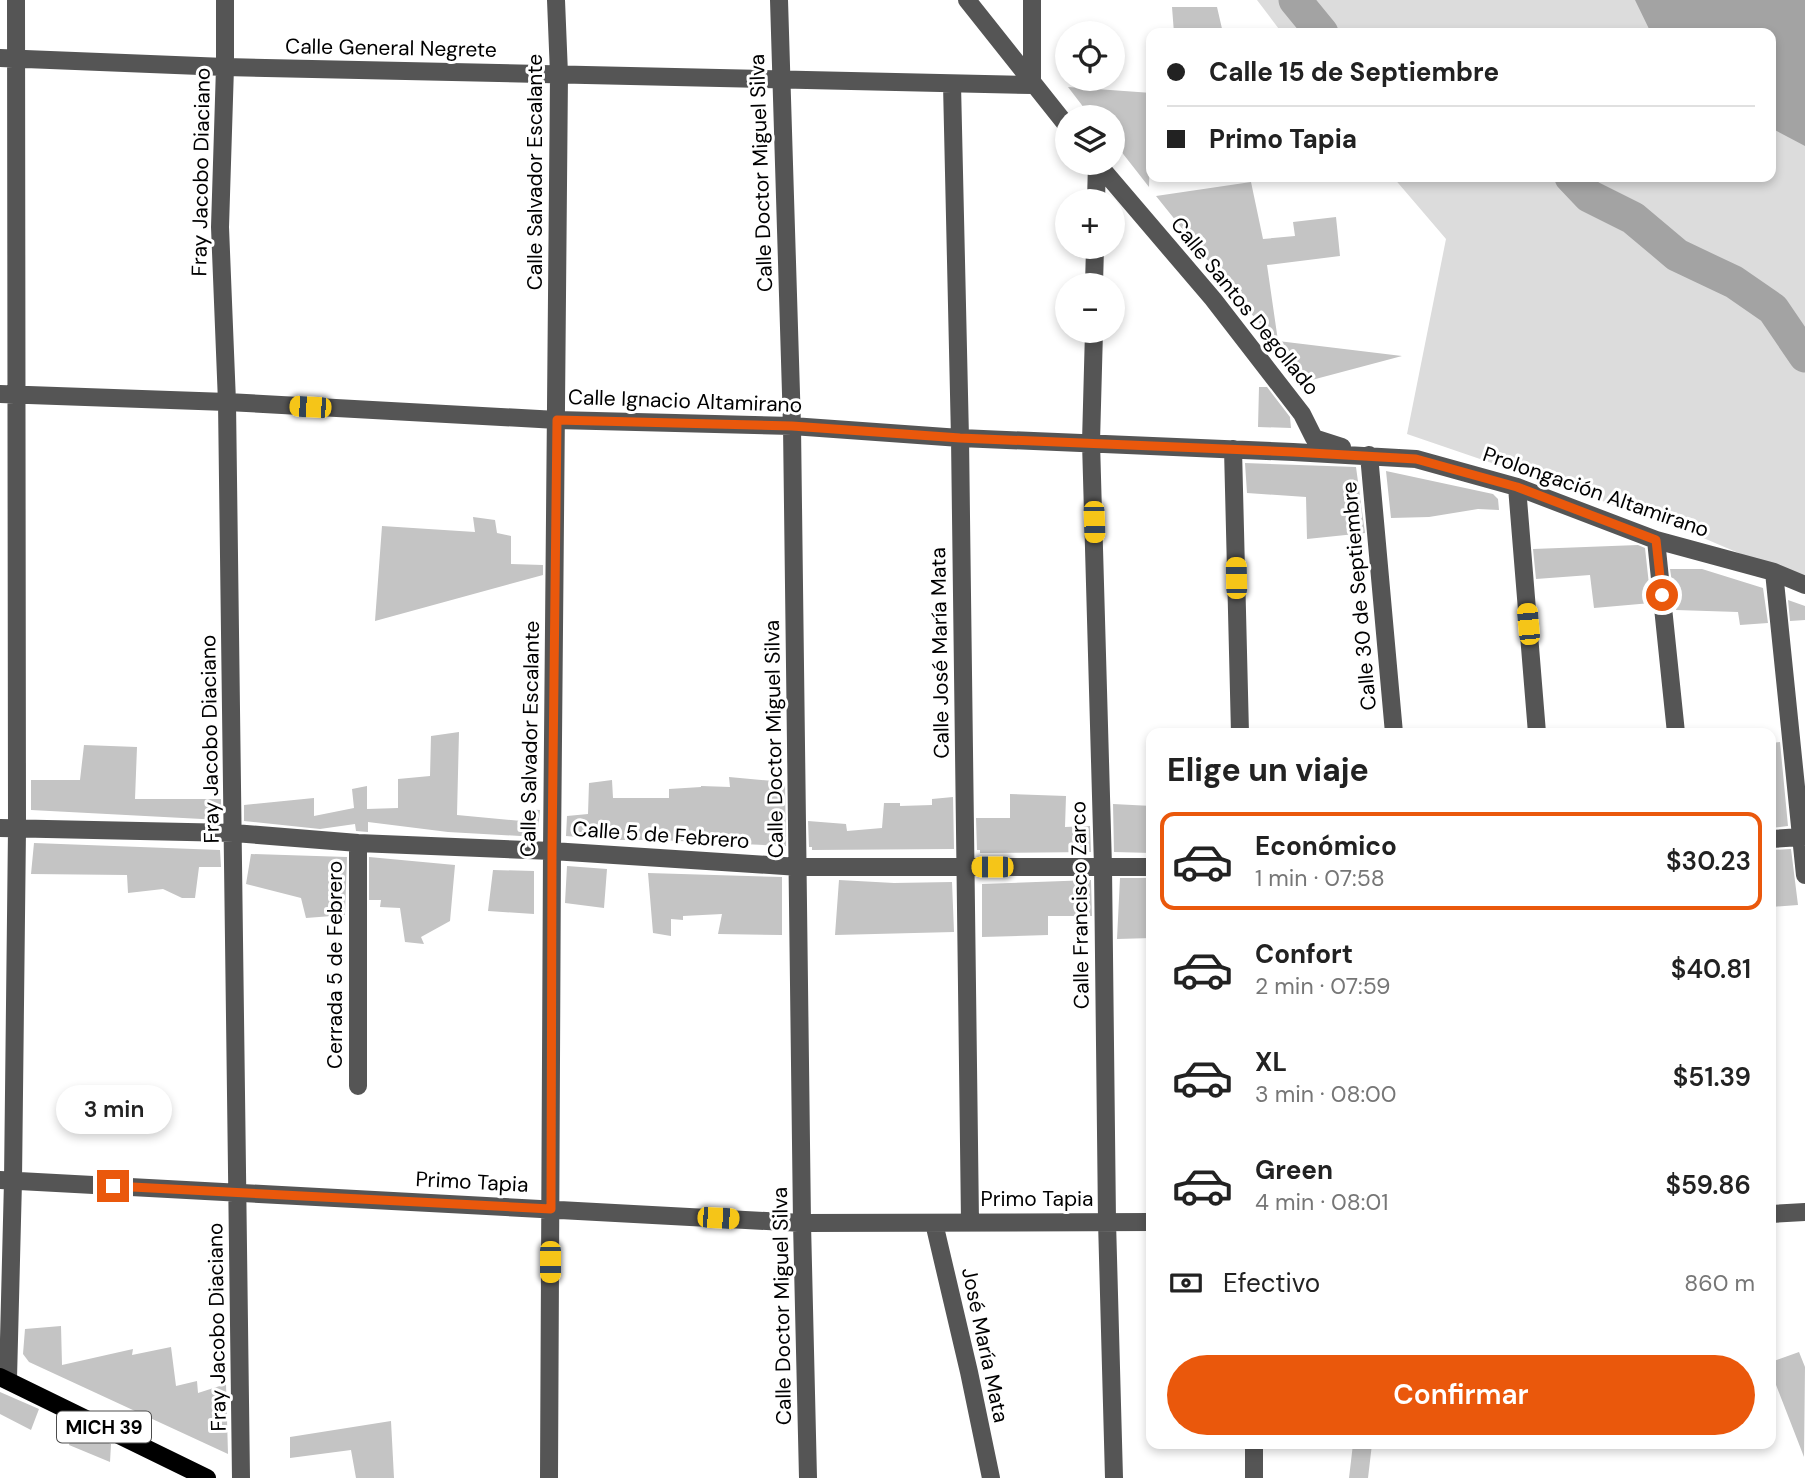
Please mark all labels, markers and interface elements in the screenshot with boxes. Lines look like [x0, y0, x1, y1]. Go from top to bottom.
map controls [1055, 21, 1125, 343]
button: locate [1055, 21, 1125, 91]
street label: Calle General Negrete [285, 32, 497, 64]
street label: Calle Doctor Miguel Silva [743, 53, 779, 293]
street label: Calle Salvador Escalante [521, 54, 549, 290]
text: Calle 15 de Septiembre [1209, 55, 1499, 89]
street label: Fray Jacobo Diaciano [185, 67, 217, 277]
button: layers [1055, 105, 1125, 175]
text: Primo Tapia [1209, 122, 1357, 156]
button: + [1055, 189, 1125, 259]
street label: Calle Santos Degollado [1164, 211, 1326, 401]
button: − [1055, 273, 1125, 343]
street label: Calle Ignacio Altamirano [567, 383, 803, 419]
car [289, 395, 332, 419]
street label: Prolongación Altamirano [1479, 440, 1713, 544]
street label: Calle 30 de Septiembre [1335, 480, 1383, 712]
car [1083, 501, 1106, 543]
street label: Calle José María Mata [924, 547, 956, 759]
car [1226, 557, 1247, 599]
route start [1646, 579, 1678, 611]
car [1516, 602, 1541, 646]
street label: Calle Salvador Escalante [514, 620, 546, 857]
street label: Calle Doctor Miguel Silva [758, 620, 790, 858]
street label: Fray Jacobo Diaciano [194, 634, 226, 844]
text: Elige un viaje [1167, 749, 1369, 791]
street label: Calle Francisco Zarco [1064, 801, 1096, 1009]
street label: Calle 5 de Febrero [572, 815, 750, 855]
text: Económico [1255, 829, 1397, 863]
icon: car [1171, 830, 1234, 893]
text: $30.23 [1666, 844, 1751, 878]
car [972, 857, 1014, 878]
street label: Cerrada 5 de Febrero [321, 861, 349, 1069]
text: 1 min · 07:58 [1255, 863, 1385, 893]
text: Confort [1255, 937, 1353, 971]
icon: car [1171, 938, 1234, 1001]
text: $40.81 [1671, 952, 1751, 986]
text: 2 min · 07:59 [1255, 971, 1391, 1001]
text: XL [1255, 1045, 1287, 1079]
icon: car [1171, 1046, 1234, 1109]
text: $51.39 [1673, 1060, 1751, 1094]
text: 3 min · 08:00 [1255, 1079, 1397, 1109]
callout: 3 min [55, 1084, 171, 1134]
text: 3 min [84, 1094, 144, 1124]
text: Green [1255, 1153, 1333, 1187]
icon: car [1171, 1154, 1234, 1217]
street label: Primo Tapia [415, 1165, 529, 1199]
text: $59.86 [1666, 1168, 1751, 1202]
route end [97, 1170, 129, 1202]
street label: Primo Tapia [980, 1185, 1094, 1213]
street label: Calle Doctor Miguel Silva [766, 1187, 798, 1425]
text: 4 min · 08:01 [1255, 1187, 1388, 1217]
car [697, 1206, 740, 1230]
street label: Fray Jacobo Diaciano [201, 1222, 233, 1432]
car [540, 1241, 561, 1283]
icon: cash [1167, 1264, 1205, 1302]
street label: José María Mata [955, 1265, 1015, 1425]
text: Efectivo [1223, 1266, 1320, 1300]
text: 860 m [1684, 1268, 1755, 1298]
button: Confirmar [1167, 1355, 1755, 1435]
road number: MICH 39 [57, 1412, 151, 1442]

